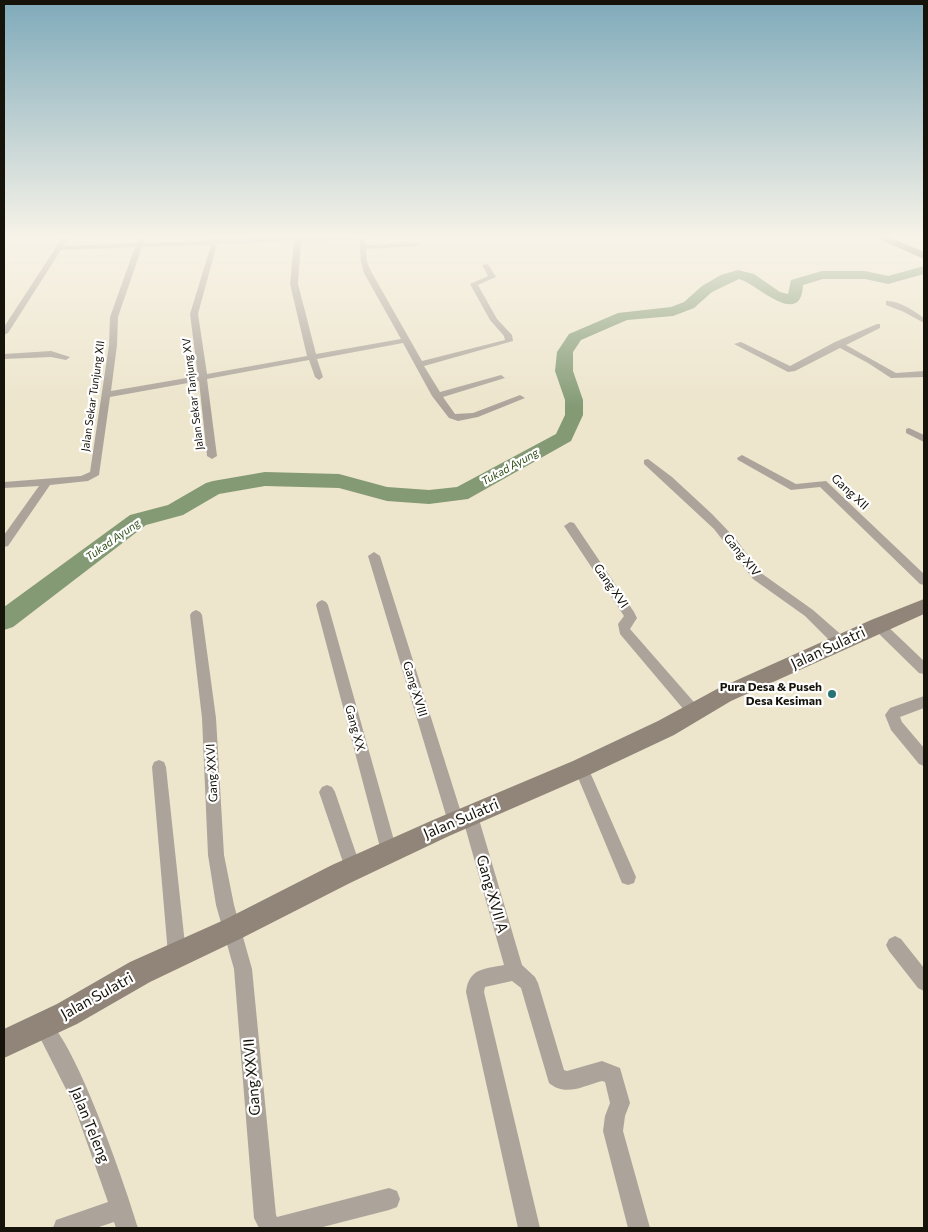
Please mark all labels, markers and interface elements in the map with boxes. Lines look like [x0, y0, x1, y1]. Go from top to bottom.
street label: Jalan Sekar Tanjung XV [180, 337, 206, 451]
street label: Jalan Sekar Tunjung XII [79, 340, 107, 452]
water label: Tukad Ayung [479, 446, 541, 488]
street label: Gang XII [828, 471, 872, 513]
water label: Tukad Ayung [83, 516, 143, 564]
street label: Gang XIV [721, 531, 763, 579]
street label: Gang XVI [591, 561, 631, 611]
street label: Jalan Sulatri [788, 623, 868, 673]
street label: Gang XVIII [400, 660, 430, 718]
place label: Pura Desa & Puseh Desa Kesiman [720, 680, 822, 708]
marker: Pura Desa & Puseh Desa Kesiman [826, 688, 838, 700]
street label: Gang XX [342, 703, 368, 753]
street label: Gang XXVI [203, 743, 221, 803]
street label: Jalan Sulatri [421, 795, 501, 843]
street label: Gang XVII A [472, 853, 512, 935]
street label: Jalan Sulatri [58, 969, 136, 1023]
street label: Gang XXVII [240, 1038, 264, 1116]
street label: Jalan Teleng [67, 1084, 113, 1166]

